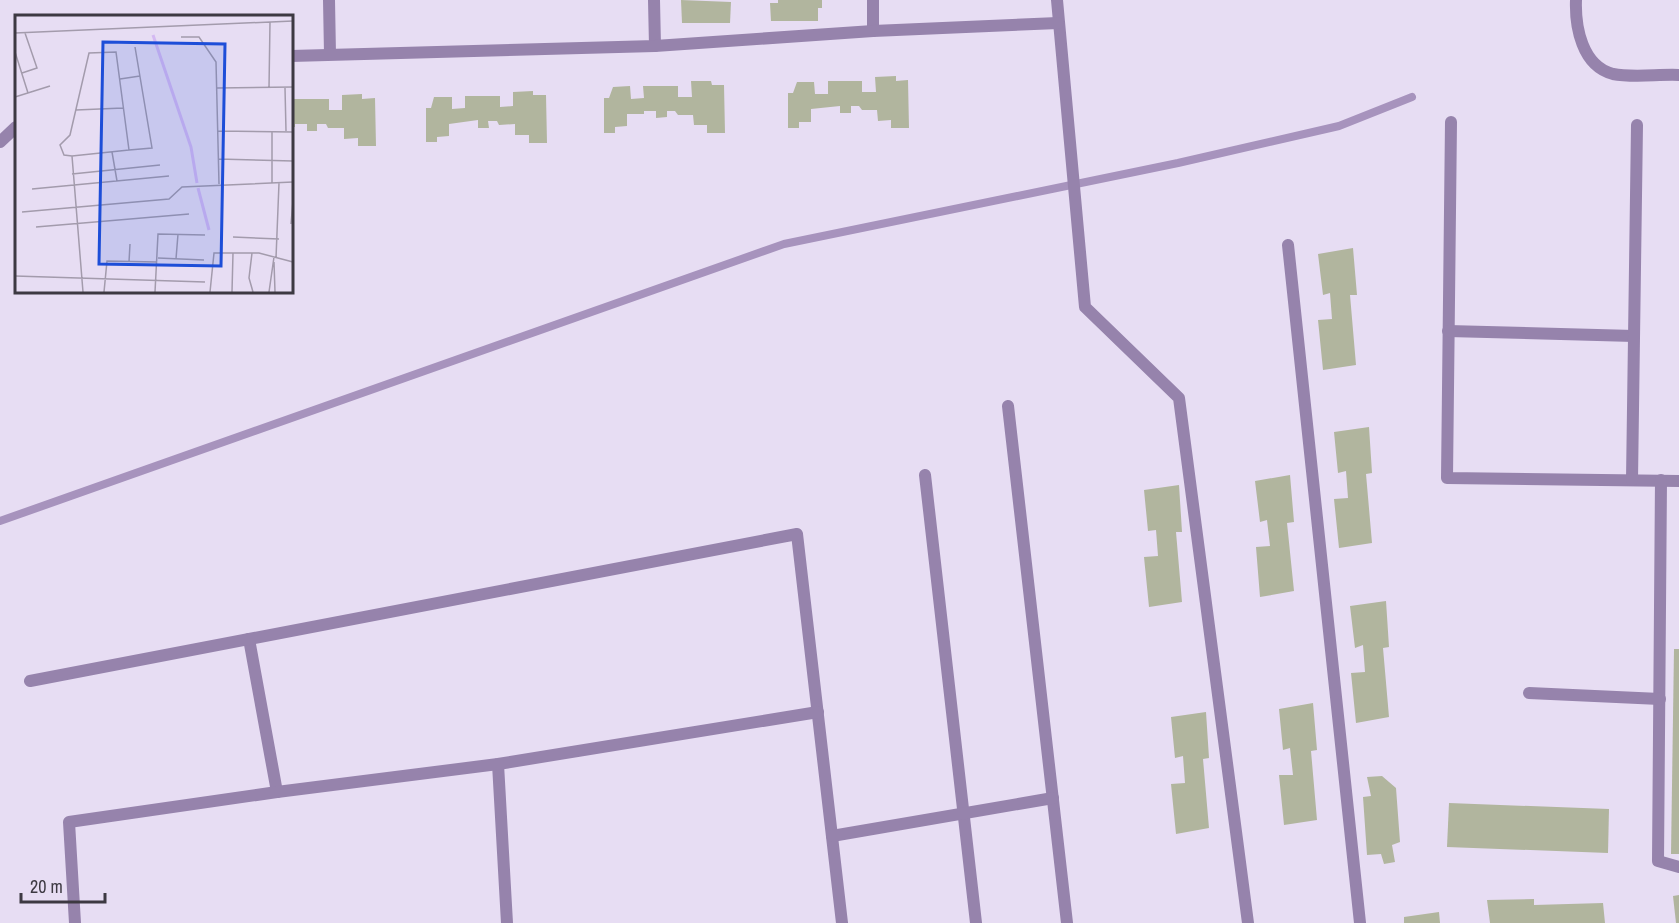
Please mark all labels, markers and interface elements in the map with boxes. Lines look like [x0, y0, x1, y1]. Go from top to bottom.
inset map [15, 15, 292, 292]
scale bar [21, 866, 105, 904]
text: 20 m [30, 874, 63, 899]

